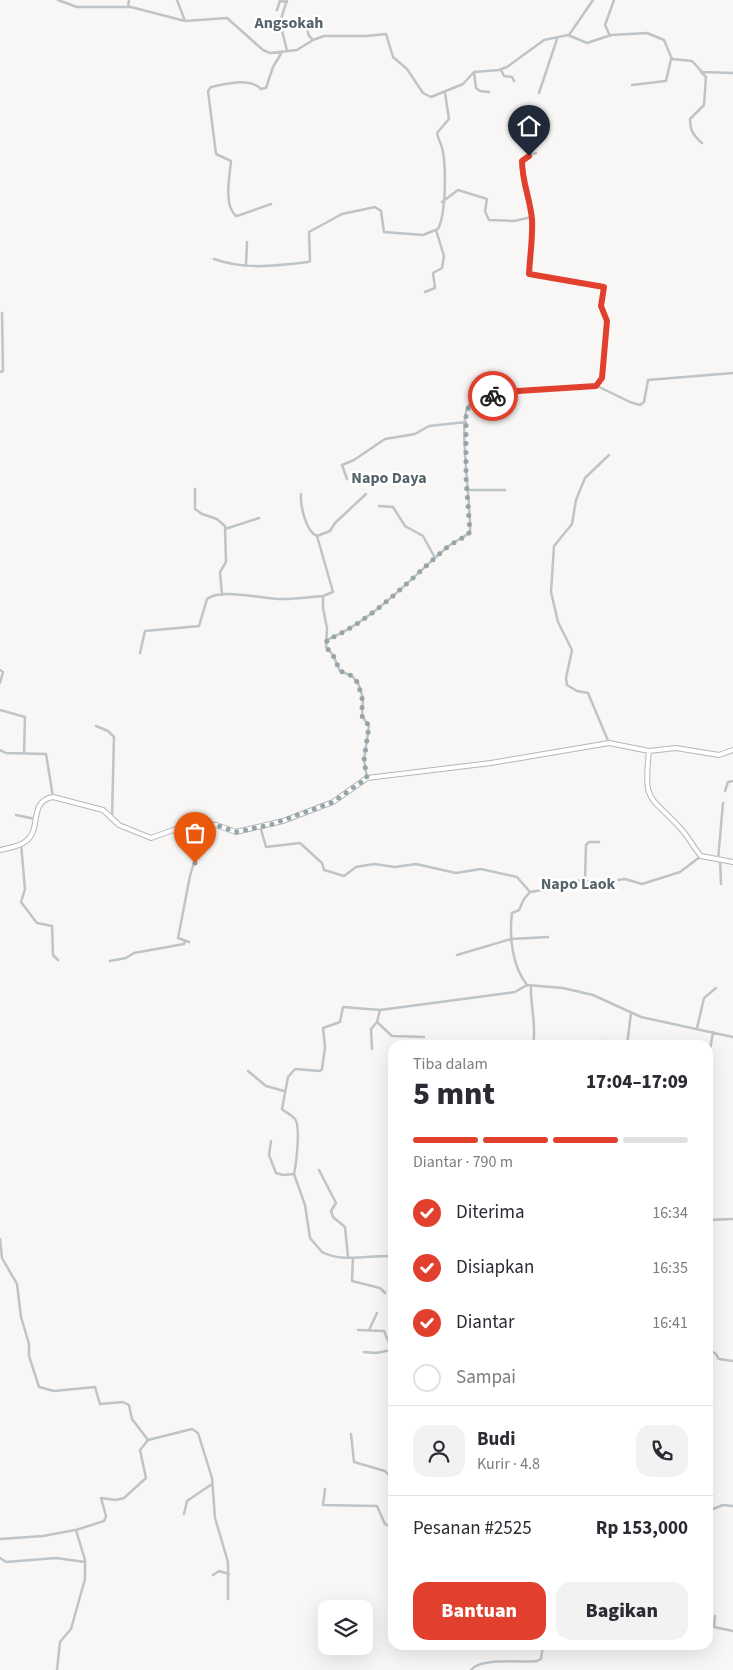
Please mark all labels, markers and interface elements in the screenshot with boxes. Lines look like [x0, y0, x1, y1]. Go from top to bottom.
district label: Angsokah [253, 12, 324, 34]
pin [508, 105, 550, 156]
icon: home [515, 112, 543, 140]
courier [468, 371, 518, 421]
icon: bike [479, 382, 507, 410]
district label: Napo Daya [351, 467, 427, 489]
pin [174, 812, 216, 863]
icon: bag [181, 819, 209, 847]
district label: Napo Laok [541, 873, 616, 895]
text: Tiba dalam [413, 1053, 488, 1075]
text: 17:04–17:09 [586, 1069, 688, 1096]
text: 5 mnt [413, 1071, 495, 1117]
text: Diantar · 790 m [413, 1151, 513, 1173]
icon: check [413, 1199, 441, 1227]
text: Diterima [456, 1199, 525, 1226]
text: 16:34 [652, 1202, 688, 1224]
icon: check [413, 1254, 441, 1282]
text: Disiapkan [456, 1254, 534, 1281]
text: 16:35 [652, 1257, 688, 1279]
icon: check [413, 1309, 441, 1337]
text: Diantar [456, 1309, 515, 1336]
text: 16:41 [652, 1312, 688, 1334]
text: Sampai [456, 1364, 516, 1391]
button: person [413, 1425, 465, 1477]
button: phone [636, 1425, 688, 1477]
text: Budi [477, 1426, 515, 1453]
text: Kurir · 4.8 [477, 1453, 540, 1475]
text: Pesanan #2525 [413, 1515, 532, 1542]
text: Rp 153,000 [596, 1515, 688, 1542]
button: Bantuan [413, 1582, 546, 1640]
button: Bagikan [556, 1582, 688, 1640]
map controls [318, 1600, 373, 1655]
button: layers [318, 1600, 373, 1655]

